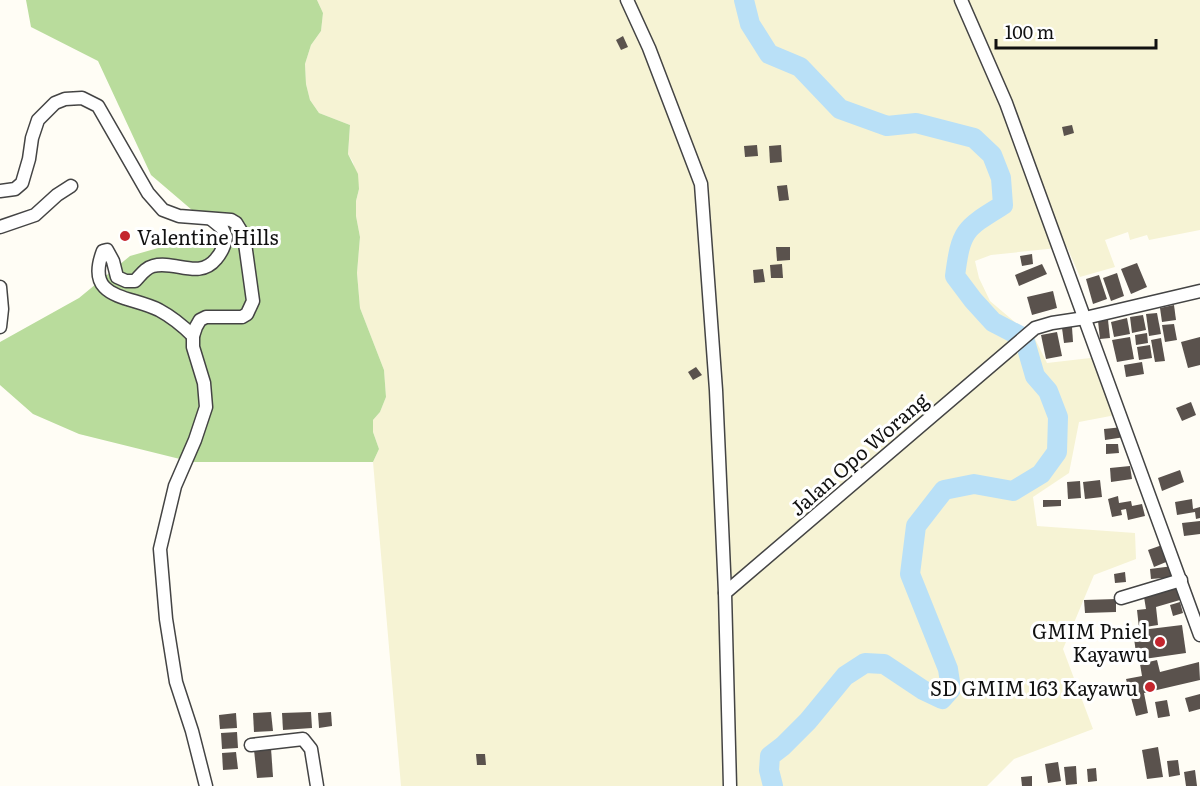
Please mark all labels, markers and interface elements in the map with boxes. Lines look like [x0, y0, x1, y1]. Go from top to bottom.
scale bar [996, 12, 1156, 50]
text: 100 m [1005, 18, 1054, 45]
place label: Valentine Hills [137, 221, 279, 251]
marker: Valentine Hills [118, 229, 132, 243]
street label: Jalan Opo Worang [782, 384, 934, 522]
place label: GMIM Pniel Kayawu [1032, 615, 1148, 668]
marker: GMIM Pniel Kayawu [1153, 635, 1167, 649]
place label: SD GMIM 163 Kayawu [930, 672, 1138, 702]
marker: SD GMIM 163 Kayawu [1143, 680, 1157, 694]

